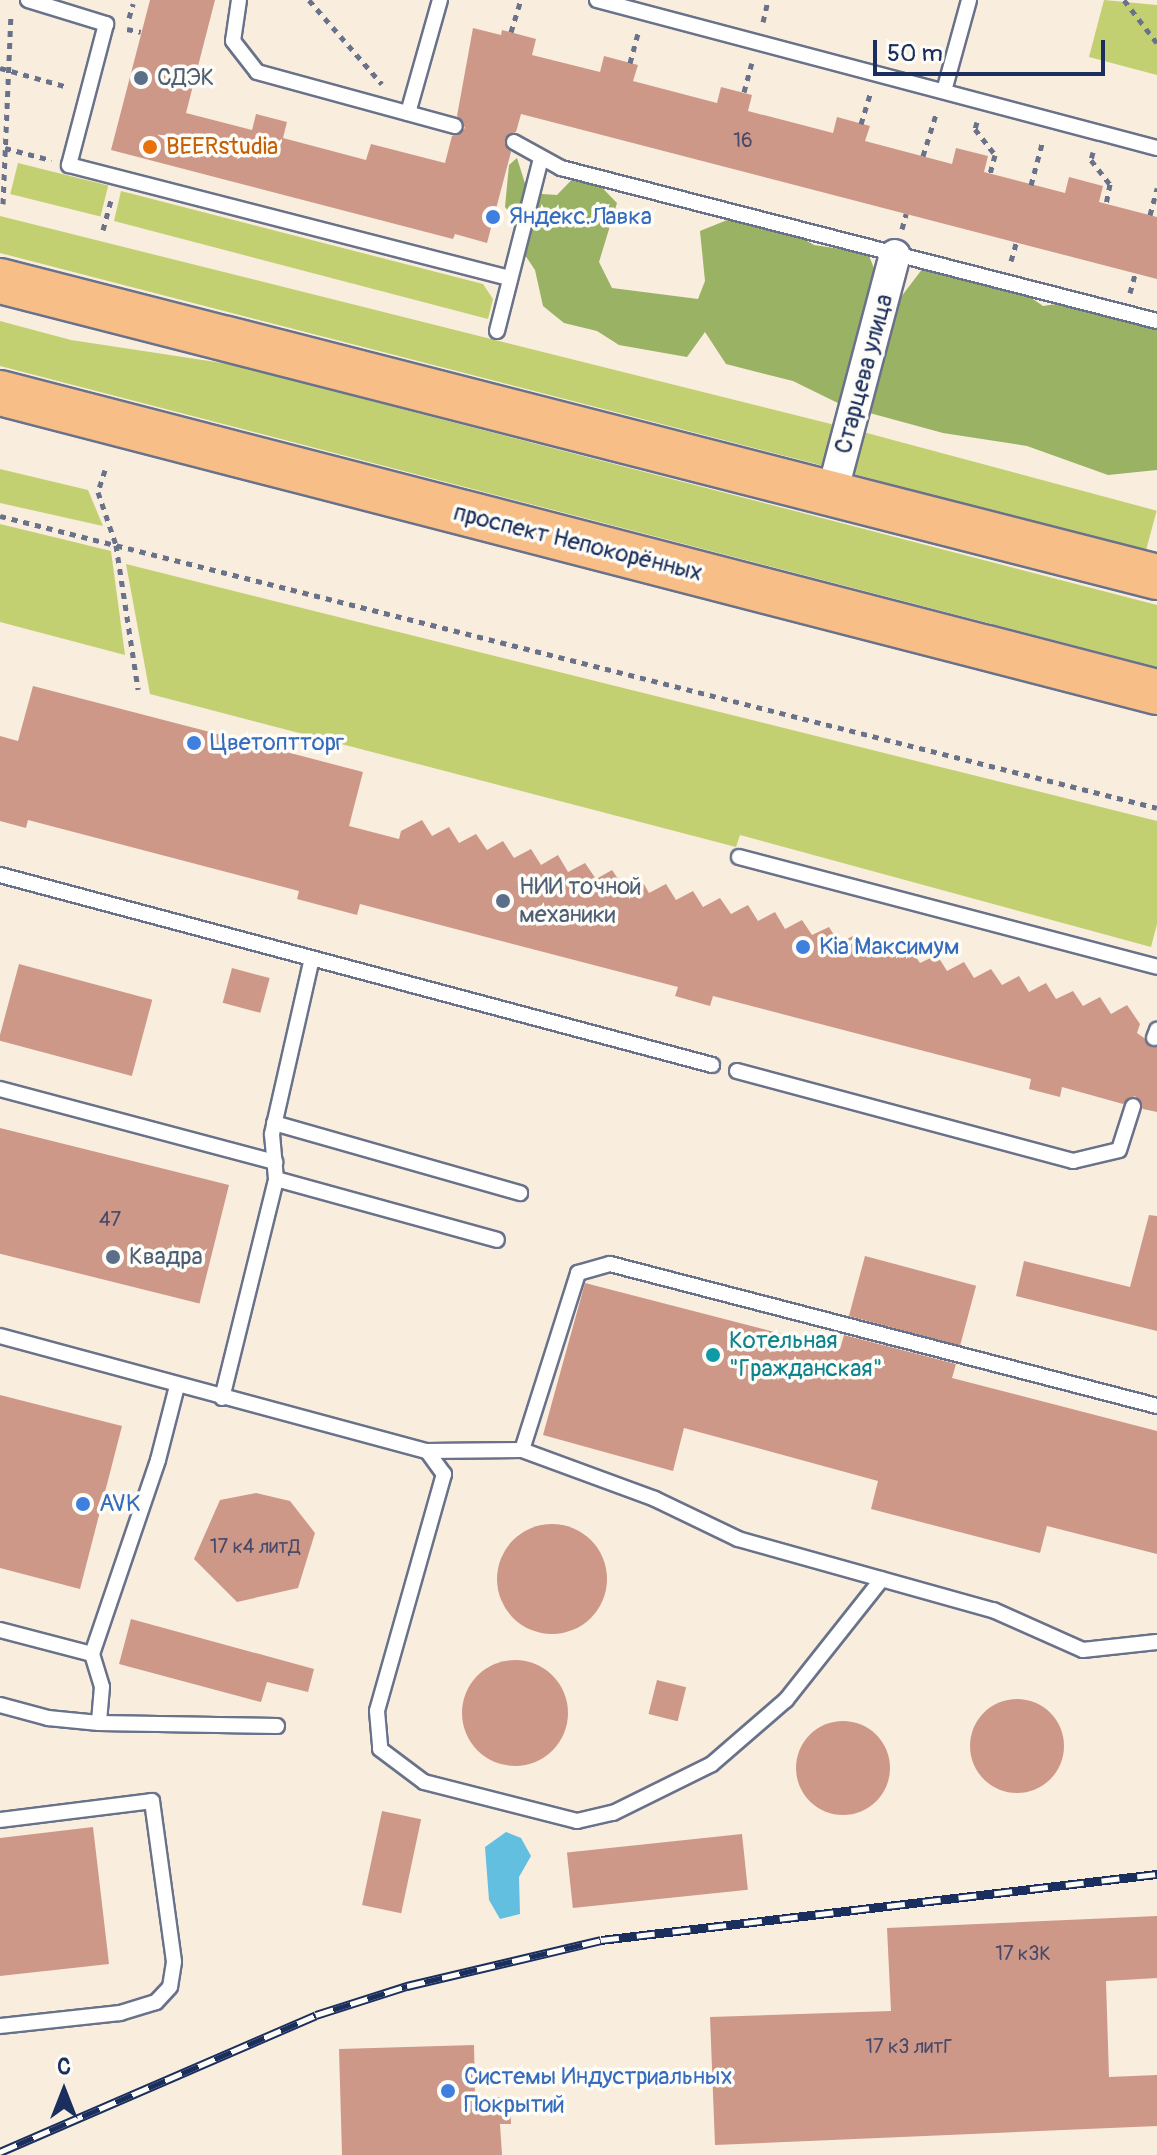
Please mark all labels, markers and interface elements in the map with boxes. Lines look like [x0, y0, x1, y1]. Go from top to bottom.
scale bar [877, 24, 1109, 74]
text: 50 m [887, 39, 943, 68]
place label: СДЭК [157, 64, 214, 92]
marker: СДЭК [132, 69, 150, 87]
house number: 16 [733, 128, 753, 152]
place label: BEERstudia [166, 133, 278, 161]
marker: BEERstudia [141, 138, 159, 156]
place label: Яндекс.Лавка [509, 203, 652, 231]
marker: Яндекс.Лавка [484, 208, 502, 226]
street label: Старцева улица [829, 291, 899, 457]
street label: проспект Непокорённых [451, 498, 705, 588]
place label: Цветоптторг [210, 729, 344, 757]
marker: Цветоптторг [185, 734, 203, 752]
place label: НИИ точной механики [519, 873, 642, 929]
marker: НИИ точной механики [494, 892, 512, 910]
place label: Kia Максимум [819, 933, 960, 961]
marker: Kia Максимум [794, 938, 812, 956]
house number: 47 [99, 1207, 121, 1231]
place label: Квадра [129, 1243, 203, 1271]
marker: Квадра [104, 1248, 122, 1266]
place label: Котельная "Гражданская" [729, 1327, 882, 1383]
marker: Котельная "Гражданская" [704, 1346, 722, 1364]
place label: AVK [99, 1490, 140, 1518]
marker: AVK [74, 1495, 92, 1513]
house number: 17 к4 литД [210, 1534, 300, 1558]
house number: 17 к3К [995, 1941, 1051, 1965]
house number: 17 к3 литГ [865, 2034, 953, 2058]
north arrow [24, 2051, 104, 2131]
text: С [57, 2053, 71, 2081]
place label: Системы Индустриальных Покрытий [464, 2063, 733, 2119]
marker: Системы Индустриальных Покрытий [439, 2082, 457, 2100]

